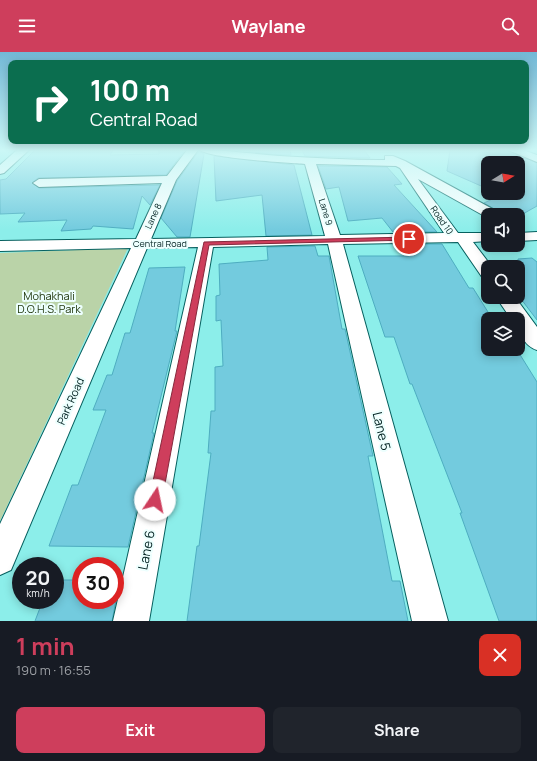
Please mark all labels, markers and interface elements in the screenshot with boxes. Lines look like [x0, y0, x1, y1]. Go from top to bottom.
text: Waylane [231, 14, 306, 38]
icon: menu [16, 15, 38, 37]
icon: search [499, 15, 521, 37]
text: 100 m [90, 71, 170, 109]
icon: right [24, 76, 76, 128]
text: Central Road [90, 107, 198, 131]
north arrow [481, 156, 525, 200]
map controls [481, 156, 525, 356]
street label: Lane 9 [316, 197, 336, 227]
street label: Lane 8 [141, 201, 165, 231]
street label: Road 10 [427, 203, 457, 237]
button: sound [481, 208, 525, 252]
pin [392, 222, 426, 256]
icon: arrive [398, 228, 420, 250]
street label: Central Road [133, 237, 187, 250]
button: search [481, 260, 525, 304]
park label: Mohakhali D.O.H.S. Park [17, 288, 81, 316]
button: layers [481, 312, 525, 356]
street label: Park Road [53, 375, 87, 427]
street label: Lane 5 [369, 410, 395, 452]
position arrow [134, 479, 176, 521]
street label: Lane 6 [133, 529, 159, 571]
speed limit sign: 30 [72, 557, 124, 609]
text: 20 [25, 564, 51, 591]
text: km/h [26, 586, 50, 600]
text: 1 min [16, 629, 75, 662]
button: close [479, 634, 521, 676]
text: 190 m · 16:55 [16, 661, 91, 679]
button: Exit [16, 707, 265, 753]
button: Share [273, 707, 521, 753]

